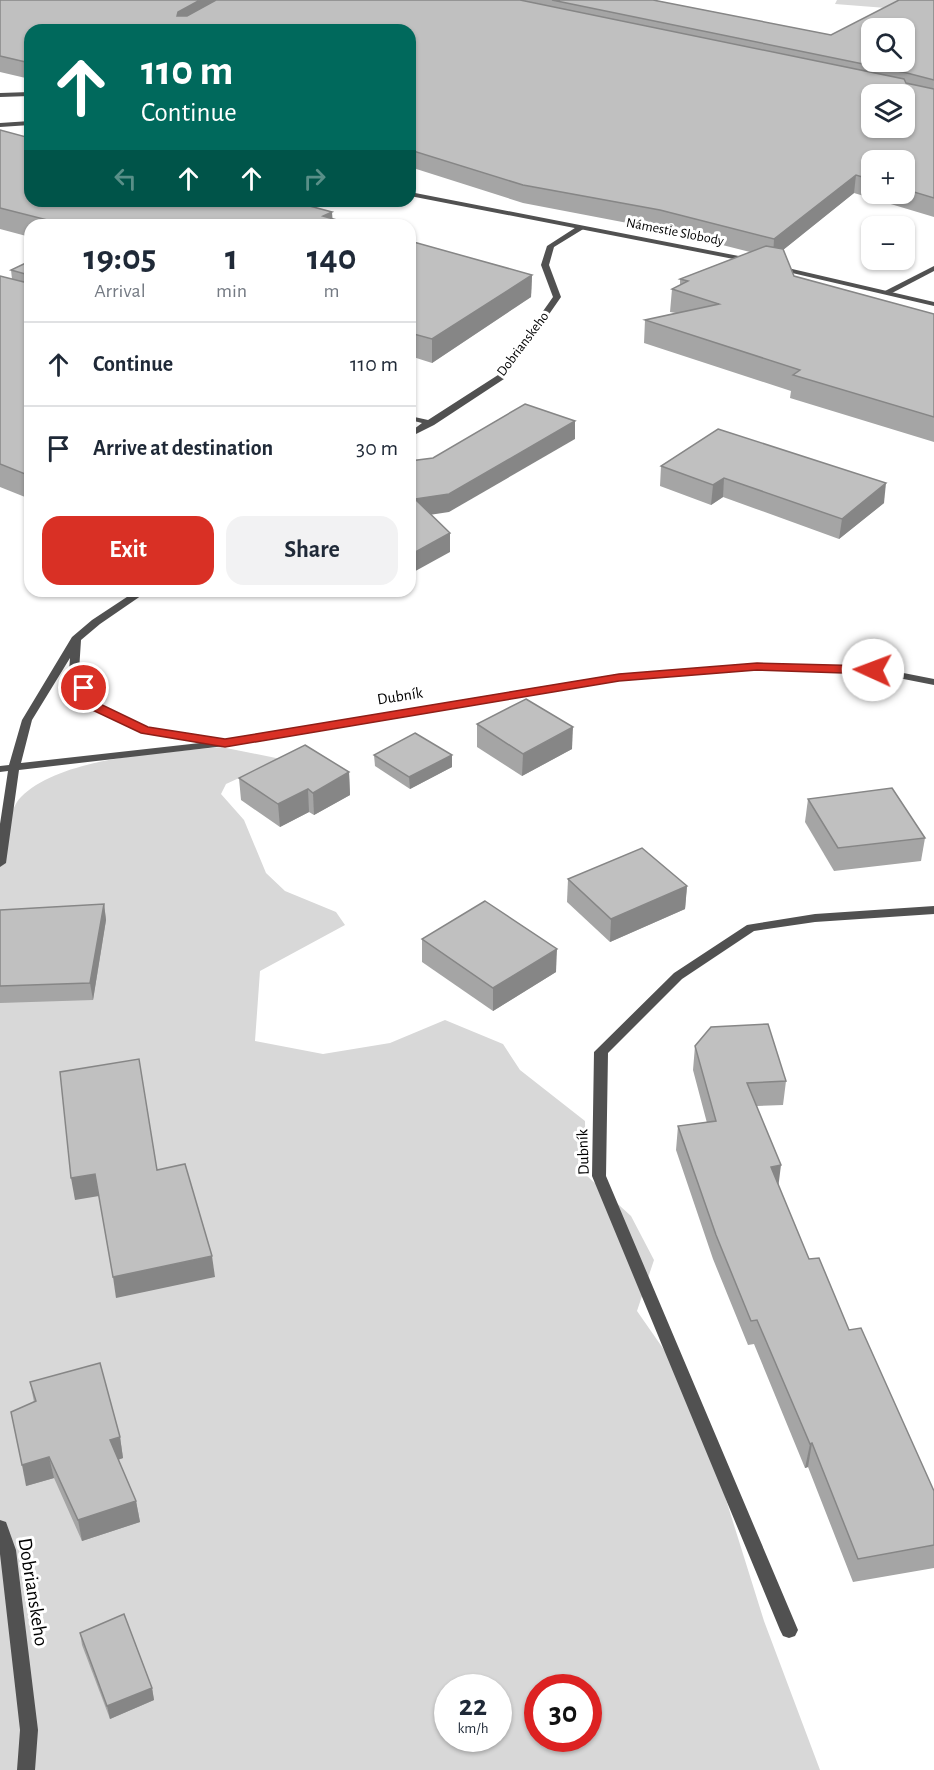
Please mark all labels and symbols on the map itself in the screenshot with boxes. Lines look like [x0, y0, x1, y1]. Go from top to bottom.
street label: Námestie Slobody [625, 216, 725, 248]
street label: Dobrianskeho [494, 309, 552, 379]
position arrow [841, 638, 905, 702]
pin [58, 662, 109, 713]
street label: Dubník [376, 684, 425, 707]
street label: Dubník [574, 1128, 592, 1175]
street label: Dobrianskeho [15, 1537, 51, 1647]
speed limit sign: 30 [524, 1674, 602, 1752]

